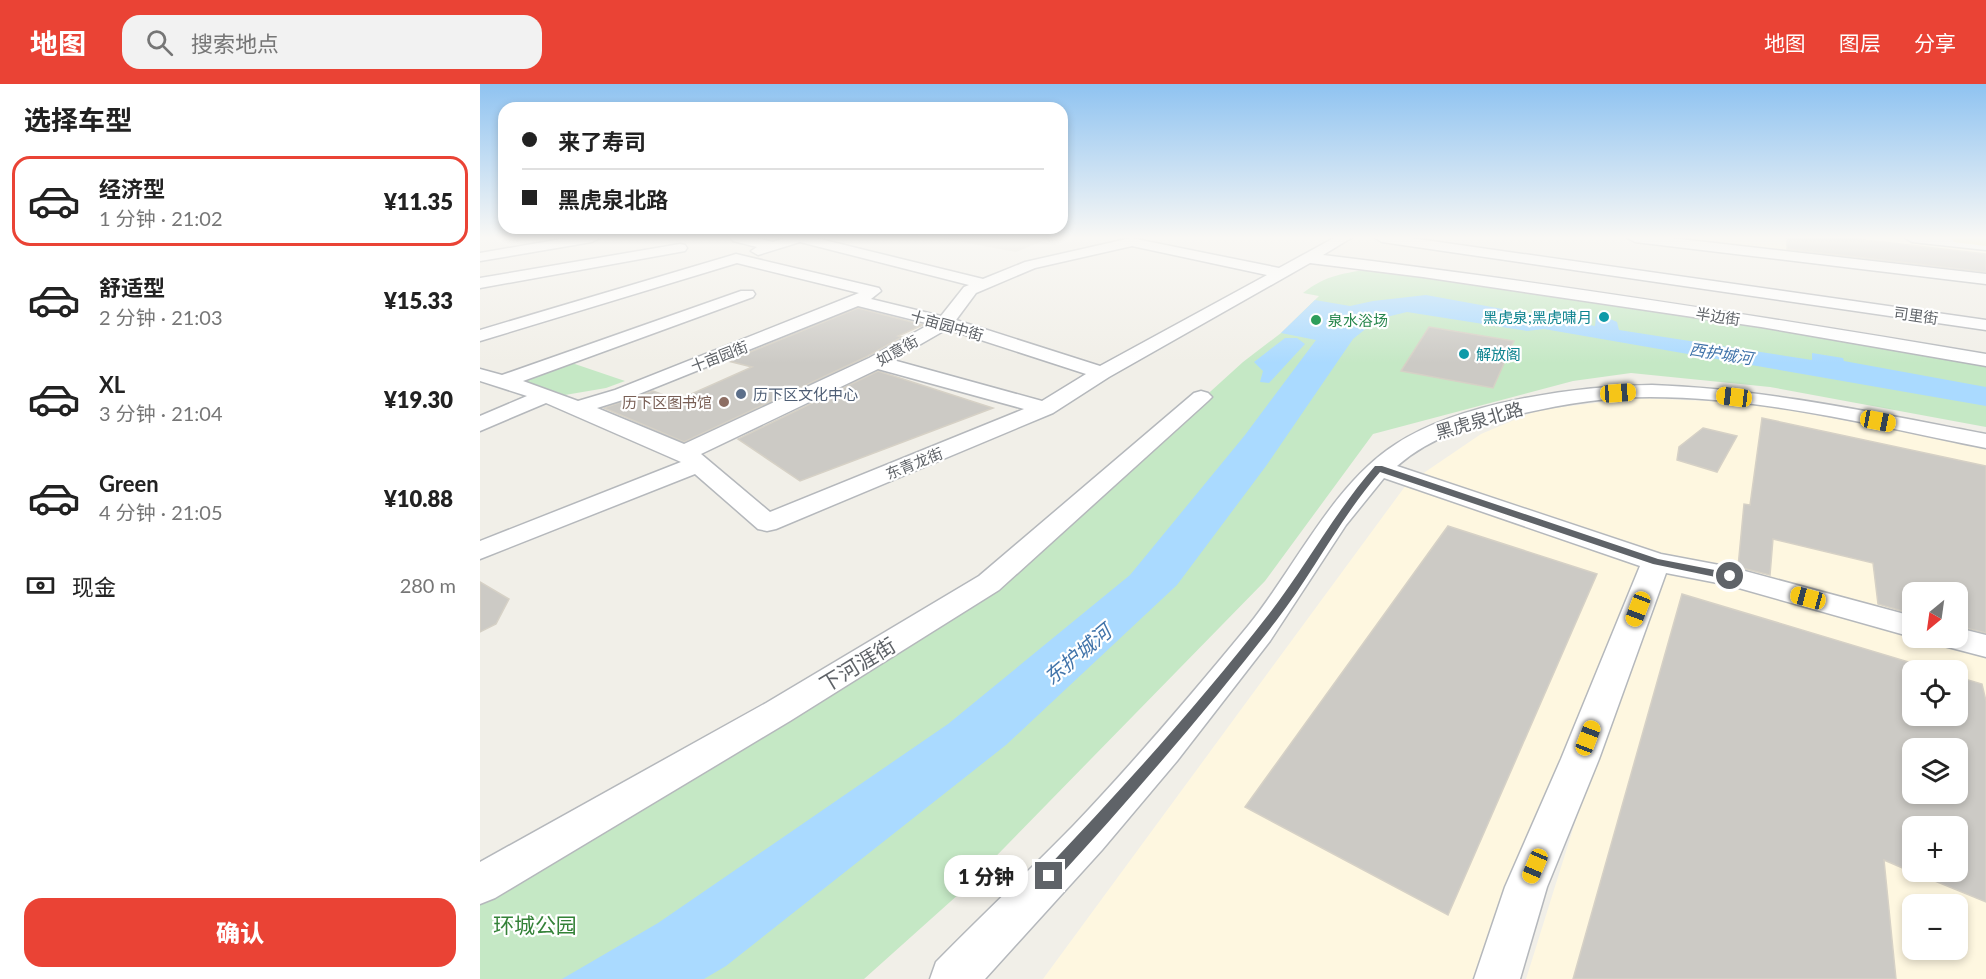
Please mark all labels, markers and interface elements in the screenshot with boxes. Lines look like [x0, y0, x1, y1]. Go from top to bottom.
search box [122, 15, 542, 69]
text: 地图 [30, 26, 86, 60]
icon: search [143, 26, 176, 59]
text: 搜索地点 [191, 30, 279, 57]
text: 地图 [1764, 30, 1806, 55]
text: 图层 [1839, 30, 1881, 55]
text: 分享 [1914, 30, 1956, 55]
text: 选择车型 [24, 103, 132, 136]
text: 来了寿司 [558, 128, 646, 155]
icon: car [27, 174, 81, 228]
text: 经济型 [99, 175, 165, 202]
text: 黑虎泉北路 [558, 186, 668, 213]
text: ¥11.35 [384, 188, 453, 215]
text: 1 分钟 · 21:02 [99, 206, 223, 230]
icon: car [27, 273, 81, 327]
text: 舒适型 [99, 274, 165, 301]
text: ¥15.33 [384, 287, 453, 314]
street label: 司里街 [1892, 303, 1940, 327]
street label: 半边街 [1694, 304, 1742, 328]
text: 2 分钟 · 21:03 [99, 305, 223, 329]
street label: 十亩园中街 [908, 306, 986, 344]
place label: 黑虎泉;黑虎啸月 [1483, 308, 1592, 326]
marker: 黑虎泉;黑虎啸月 [1597, 310, 1611, 324]
place label: 泉水浴场 [1328, 311, 1388, 329]
marker: 泉水浴场 [1309, 313, 1323, 327]
street label: 如意街 [873, 331, 921, 369]
street label: 十亩园街 [688, 337, 750, 375]
water label: 西护城河 [1688, 339, 1757, 368]
place label: 解放阁 [1476, 345, 1521, 363]
marker: 解放阁 [1457, 347, 1471, 361]
text: XL [99, 371, 125, 398]
icon: car [27, 372, 81, 426]
car [1599, 383, 1637, 403]
place label: 历下区文化中心 [753, 385, 858, 403]
text: ¥19.30 [384, 386, 453, 413]
car [1715, 386, 1753, 408]
marker: 历下区文化中心 [734, 387, 748, 401]
place label: 历下区图书馆 [622, 393, 712, 411]
marker: 历下区图书馆 [717, 395, 731, 409]
street label: 黑虎泉北路 [1433, 397, 1525, 443]
text: 3 分钟 · 21:04 [99, 401, 223, 425]
car [1859, 409, 1897, 433]
street label: 东青龙街 [883, 443, 945, 483]
text: Green [99, 470, 159, 497]
icon: car [27, 471, 81, 525]
text: ¥10.88 [384, 485, 453, 512]
text: 4 分钟 · 21:05 [99, 500, 223, 524]
route start [1716, 562, 1743, 589]
icon: cash [24, 569, 57, 602]
text: 现金 [72, 573, 116, 600]
text: 280 m [400, 573, 456, 597]
north arrow [1902, 582, 1968, 648]
map controls [1902, 582, 1968, 960]
car [1788, 585, 1828, 611]
car [1623, 589, 1653, 629]
water label: 东护城河 [1039, 617, 1118, 689]
street label: 下河涯街 [815, 632, 899, 696]
button: locate [1902, 660, 1968, 726]
car [1573, 718, 1603, 758]
button: layers [1902, 738, 1968, 804]
button: + [1902, 816, 1968, 882]
car [1520, 846, 1550, 886]
callout: 1 分钟 [944, 855, 1028, 897]
route end [1035, 862, 1062, 889]
text: 1 分钟 [958, 864, 1014, 888]
button: − [1902, 894, 1968, 960]
button: 确认 [24, 898, 456, 967]
park label: 环城公园 [493, 912, 577, 937]

